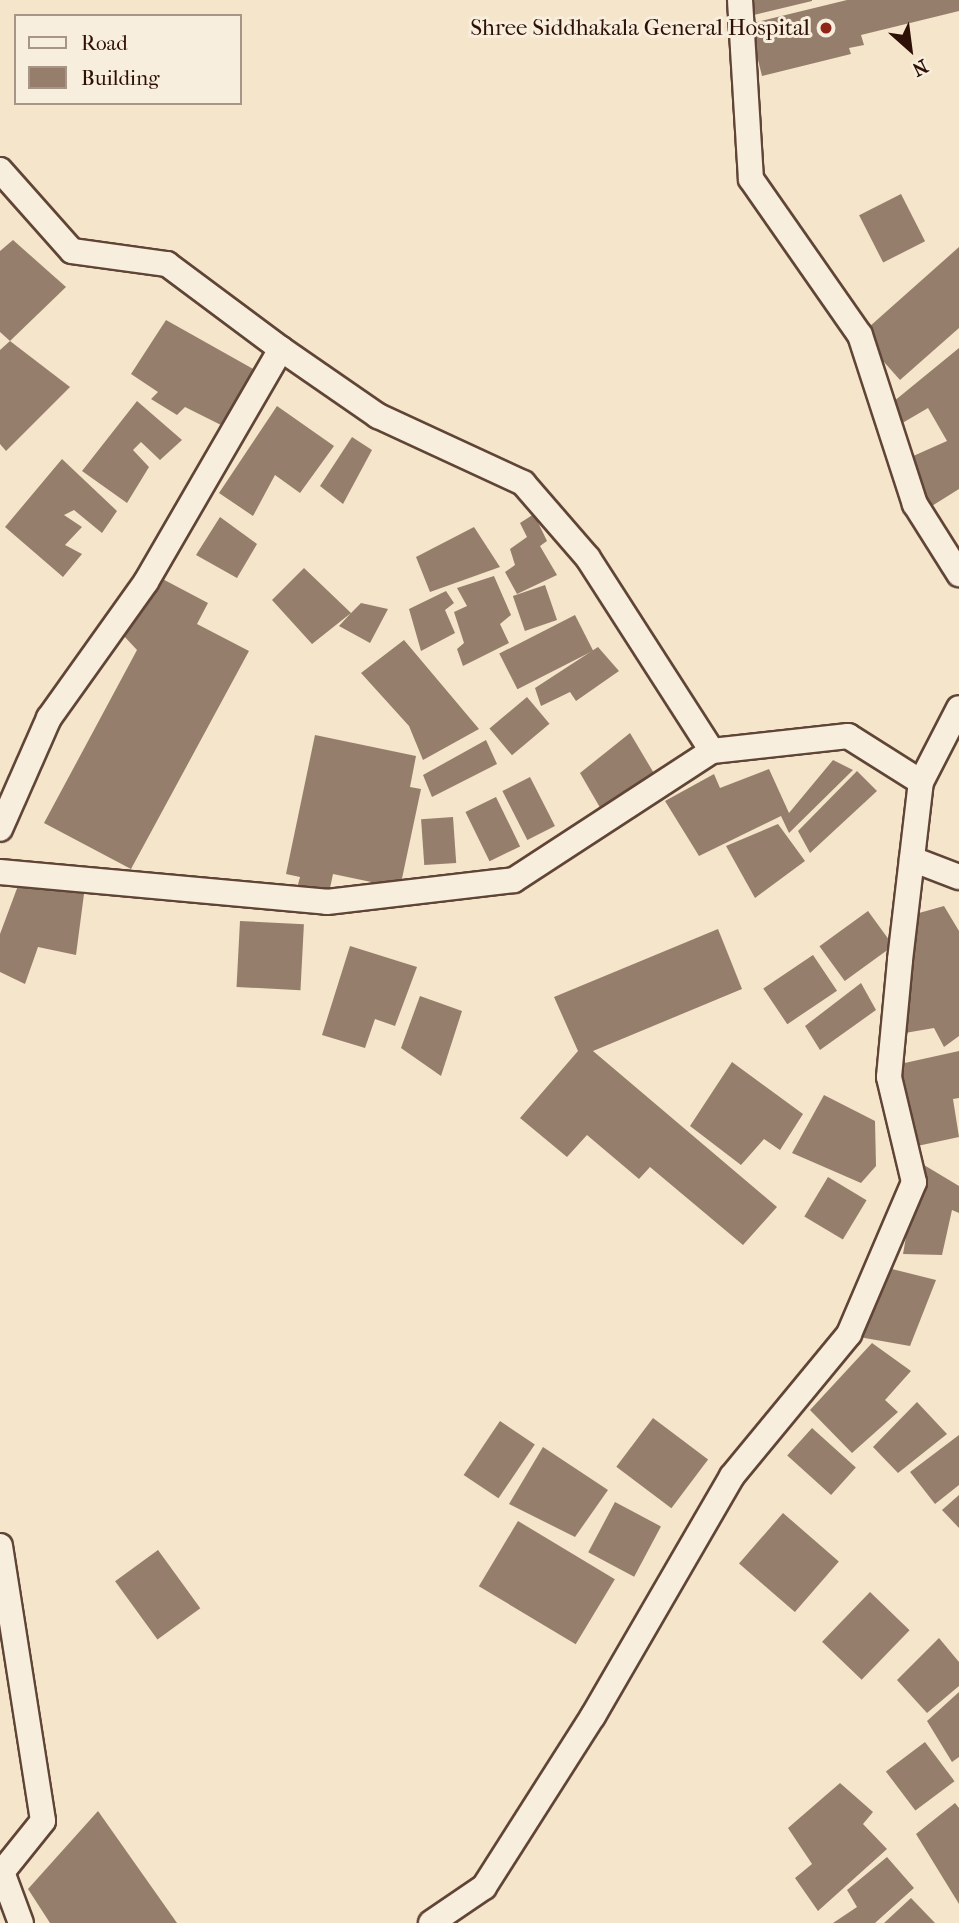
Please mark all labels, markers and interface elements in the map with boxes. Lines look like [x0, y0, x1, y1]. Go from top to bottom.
legend [14, 14, 242, 105]
place label: Shree Siddhakala General Hospital [470, 14, 810, 42]
north arrow [875, 14, 945, 84]
marker: Shree Siddhakala General Hospital [816, 18, 836, 38]
text: Road [81, 31, 128, 55]
text: N [908, 54, 931, 81]
text: Building [81, 66, 159, 90]

